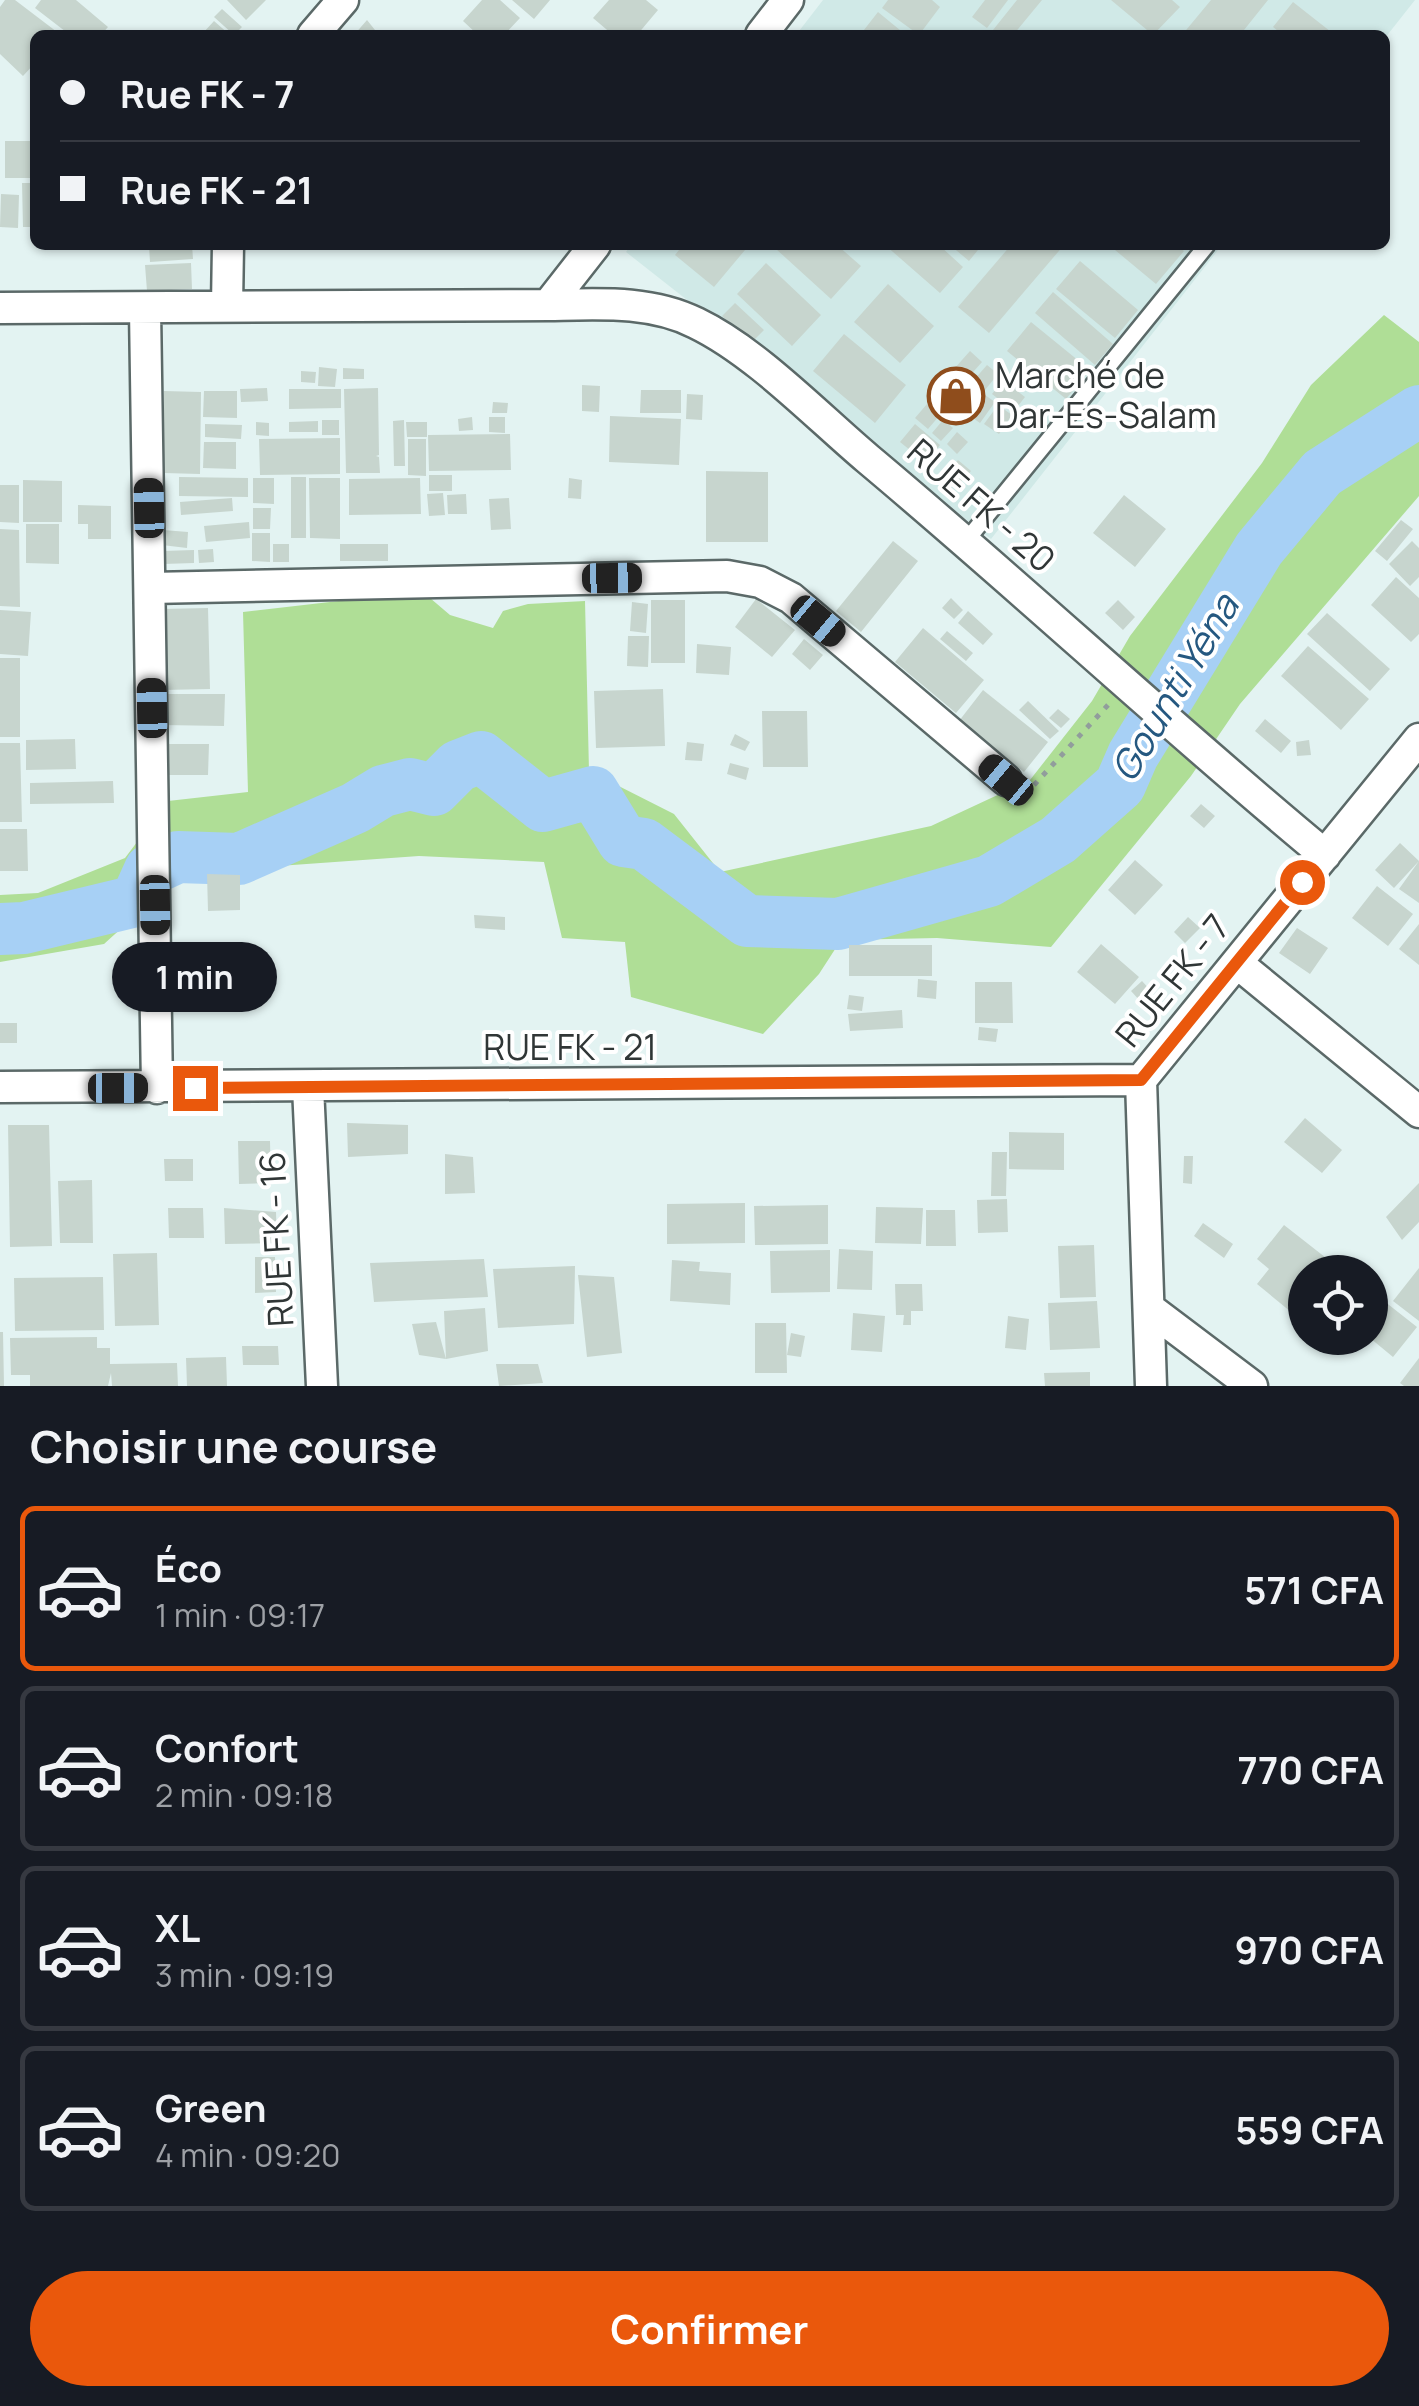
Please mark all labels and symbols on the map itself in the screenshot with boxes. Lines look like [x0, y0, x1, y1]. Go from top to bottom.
place label: Marché de Dar-Es-Salam [995, 351, 1217, 439]
shop icon: Marché de Dar-Es-Salam [926, 366, 986, 426]
street label: RUE FK - 20 [897, 428, 1066, 583]
car [133, 478, 165, 538]
car [582, 562, 642, 594]
water label: Gounti Yéna [1097, 582, 1250, 790]
car [785, 590, 851, 652]
car [136, 678, 168, 738]
car [973, 749, 1039, 811]
route start [1280, 860, 1325, 905]
car [139, 875, 171, 935]
street label: RUE FK - 7 [1104, 904, 1240, 1057]
callout: 1 min [112, 943, 278, 1013]
street label: RUE FK - 21 [483, 1023, 657, 1071]
route end [173, 1066, 218, 1111]
car [88, 1073, 148, 1103]
street label: RUE FK - 16 [247, 1150, 305, 1328]

